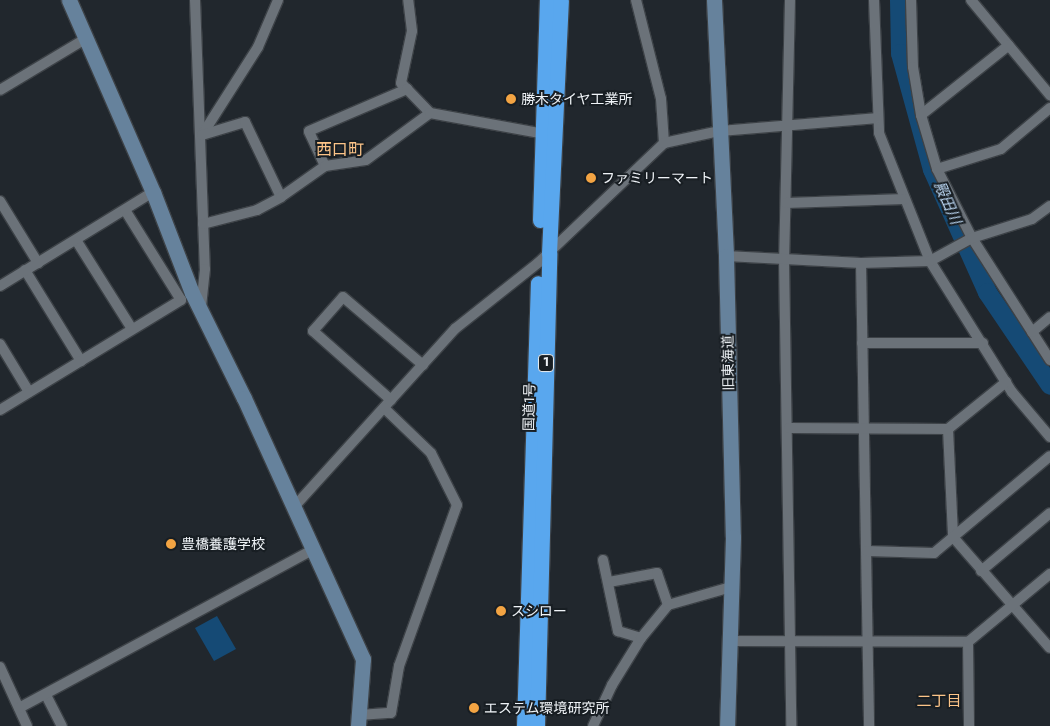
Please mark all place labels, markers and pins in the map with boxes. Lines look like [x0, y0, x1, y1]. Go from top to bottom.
place label: 勝木タイヤ工業所 [521, 91, 633, 107]
marker: 勝木タイヤ工業所 [505, 93, 517, 105]
place label: ファミリーマート [601, 170, 713, 186]
marker: ファミリーマート [585, 172, 597, 184]
place label: 豊橋養護学校 [181, 536, 265, 552]
marker: 豊橋養護学校 [165, 538, 177, 550]
place label: スシロー [511, 603, 567, 619]
marker: スシロー [495, 605, 507, 617]
place label: エステム環境研究所 [484, 700, 610, 716]
marker: エステム環境研究所 [468, 702, 480, 714]

